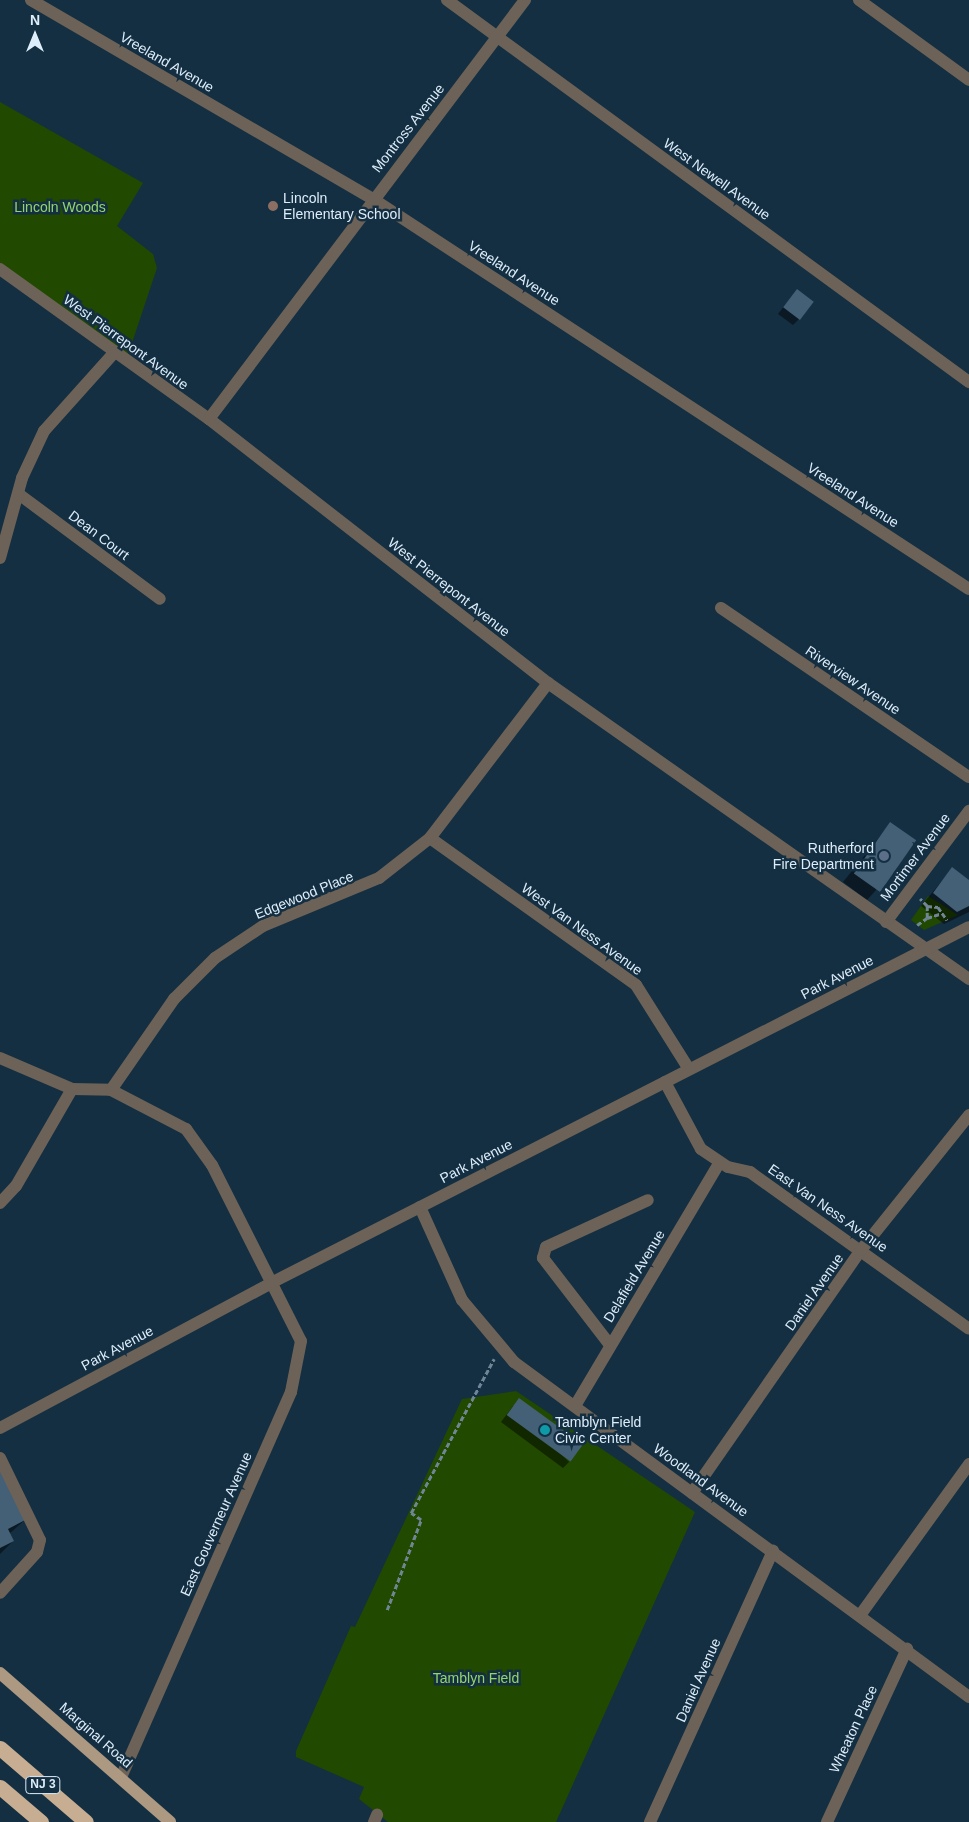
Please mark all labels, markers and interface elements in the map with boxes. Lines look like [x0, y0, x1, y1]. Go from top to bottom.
north arrow [10, 10, 60, 60]
text: N [30, 12, 40, 28]
street label: Vreeland Avenue [117, 28, 217, 96]
street label: Montross Avenue [368, 80, 448, 176]
street label: West Newell Avenue [660, 134, 774, 224]
place label: Lincoln Elementary School [283, 190, 401, 222]
park label: Lincoln Woods [14, 199, 106, 215]
marker: Lincoln Elementary School [267, 200, 279, 212]
street label: Vreeland Avenue [465, 237, 563, 309]
street label: West Pierrepont Avenue [60, 291, 192, 393]
street label: Vreeland Avenue [804, 459, 902, 531]
street label: Dean Court [65, 507, 133, 563]
street label: West Pierrepont Avenue [384, 534, 514, 640]
street label: Riverview Avenue [802, 642, 904, 718]
street label: Mortimer Avenue [876, 809, 954, 905]
place label: Rutherford Fire Department [773, 840, 874, 872]
marker: Rutherford Fire Department [878, 850, 890, 862]
street label: Edgewood Place [252, 868, 356, 922]
street label: West Van Ness Avenue [518, 879, 646, 979]
street label: Park Avenue [798, 951, 876, 1003]
street label: Park Avenue [437, 1135, 515, 1187]
street label: East Van Ness Avenue [765, 1160, 891, 1256]
street label: Delafield Avenue [600, 1226, 668, 1326]
street label: Daniel Avenue [781, 1250, 847, 1334]
street label: Park Avenue [78, 1322, 156, 1374]
place label: Tamblyn Field Civic Center [555, 1414, 641, 1446]
marker: Tamblyn Field Civic Center [539, 1424, 551, 1436]
street label: Woodland Avenue [650, 1440, 752, 1520]
street label: East Gouverneur Avenue [176, 1449, 256, 1599]
street label: Daniel Avenue [672, 1635, 724, 1725]
park label: Tamblyn Field [433, 1670, 519, 1686]
street label: Wheaton Place [825, 1682, 881, 1776]
street label: Marginal Road [56, 1699, 136, 1771]
road number: NJ 3 [24, 1776, 62, 1794]

